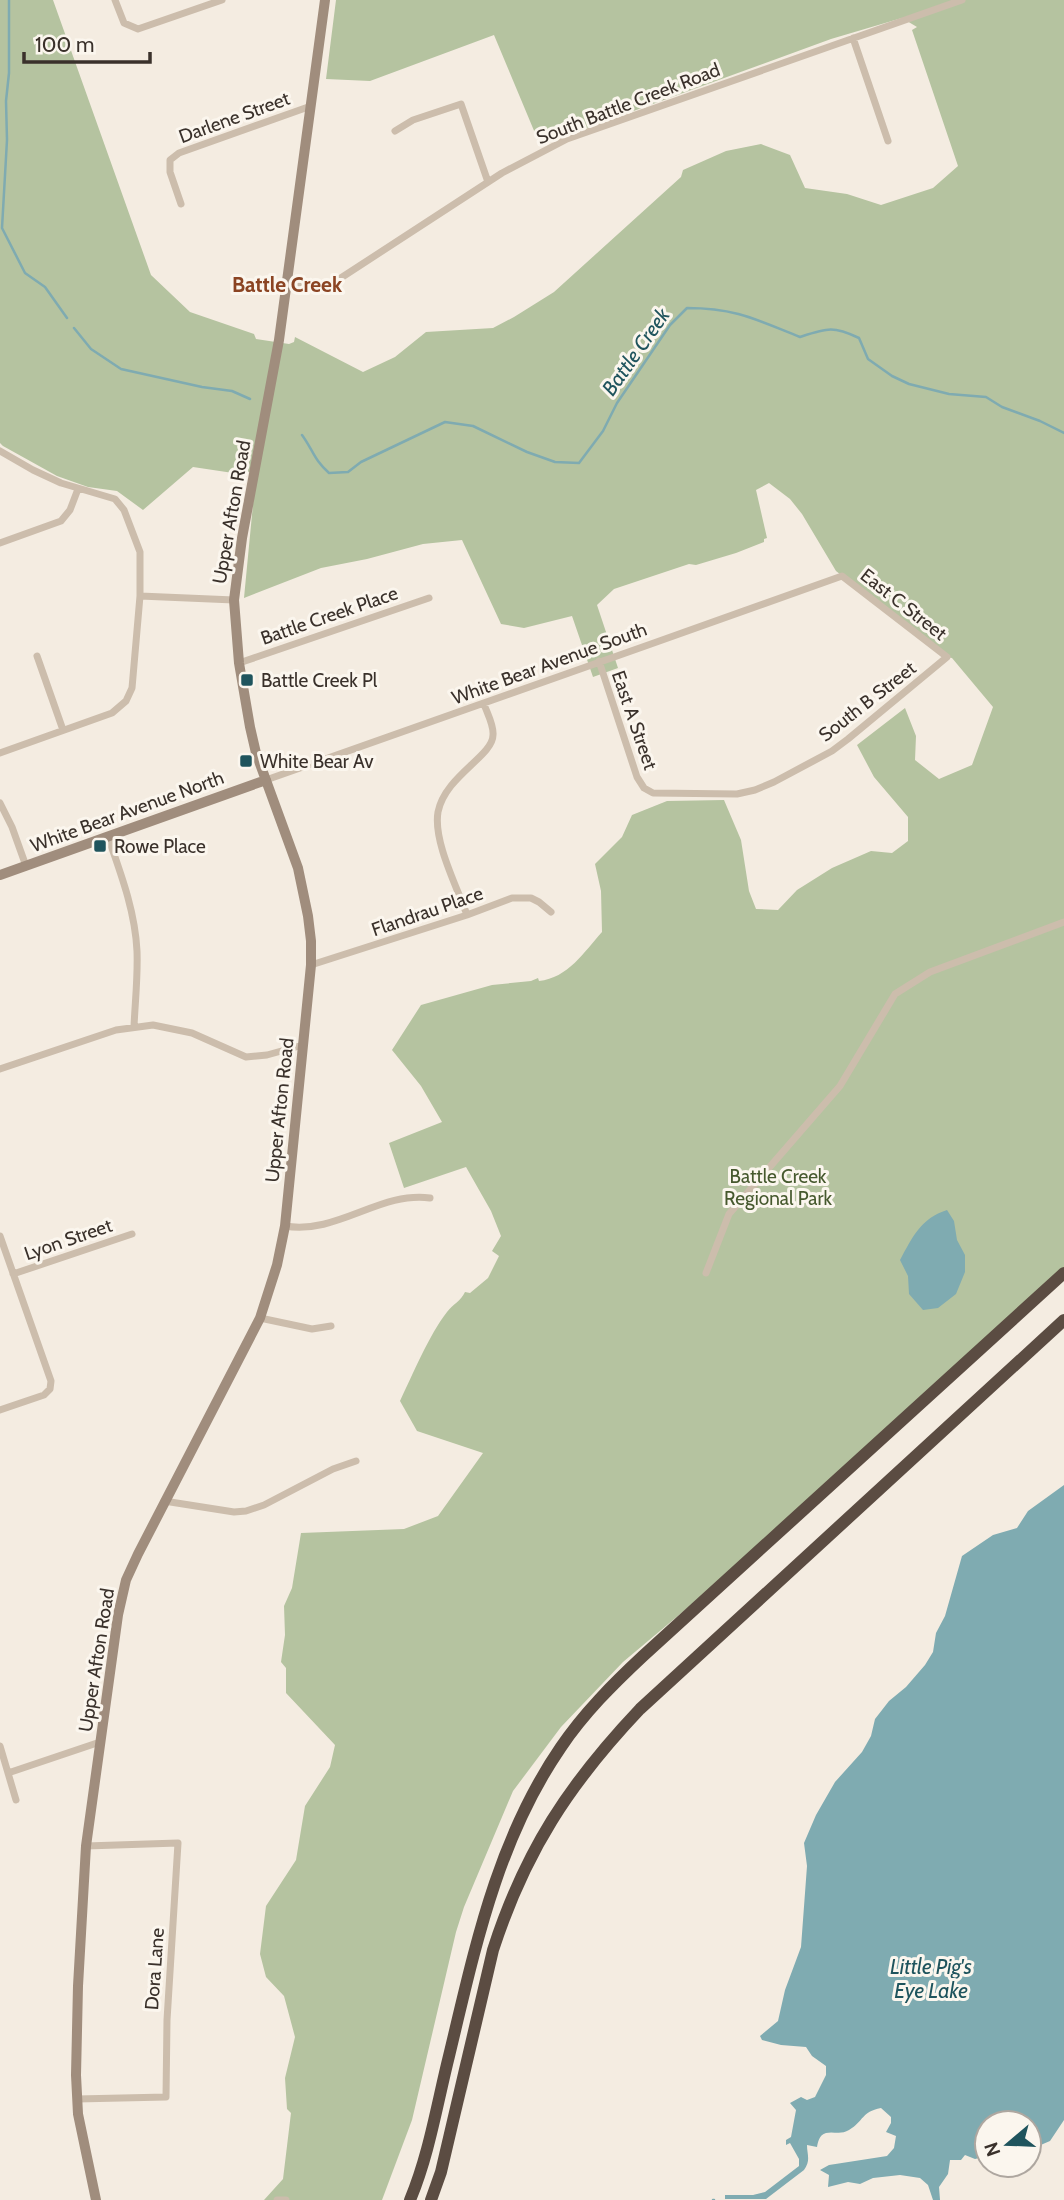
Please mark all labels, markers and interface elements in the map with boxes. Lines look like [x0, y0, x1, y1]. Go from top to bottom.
scale bar [24, 21, 150, 65]
text: 100 m [35, 32, 94, 57]
street label: South Battle Creek Road [533, 58, 723, 149]
street label: Darlene Street [176, 87, 293, 148]
district label: Battle Creek [232, 272, 343, 297]
water label: Battle Creek [596, 302, 675, 400]
street label: Upper Afton Road [208, 439, 255, 586]
street label: East C Street [856, 564, 952, 646]
street label: Battle Creek Place [258, 581, 401, 650]
street label: White Bear Avenue South [449, 617, 650, 709]
street label: South B Street [814, 656, 921, 746]
street label: East A Street [607, 668, 662, 773]
place label: Battle Creek Pl [261, 669, 378, 692]
marker: Battle Creek Pl [239, 672, 255, 688]
place label: White Bear Av [260, 750, 374, 773]
marker: White Bear Av [238, 753, 254, 769]
street label: White Bear Avenue North [27, 766, 227, 857]
place label: Rowe Place [114, 835, 206, 858]
marker: Rowe Place [92, 838, 108, 854]
street label: Flandrau Place [368, 882, 486, 941]
street label: Upper Afton Road [260, 1037, 299, 1183]
park label: Battle Creek Regional Park [724, 1165, 832, 1210]
street label: Lyon Street [21, 1213, 116, 1265]
street label: Upper Afton Road [74, 1587, 119, 1734]
street label: Dora Lane [140, 1927, 169, 2011]
water label: Little Pig's Eye Lake [890, 1954, 972, 2003]
north arrow [973, 2109, 1043, 2179]
text: N [979, 2139, 1005, 2159]

